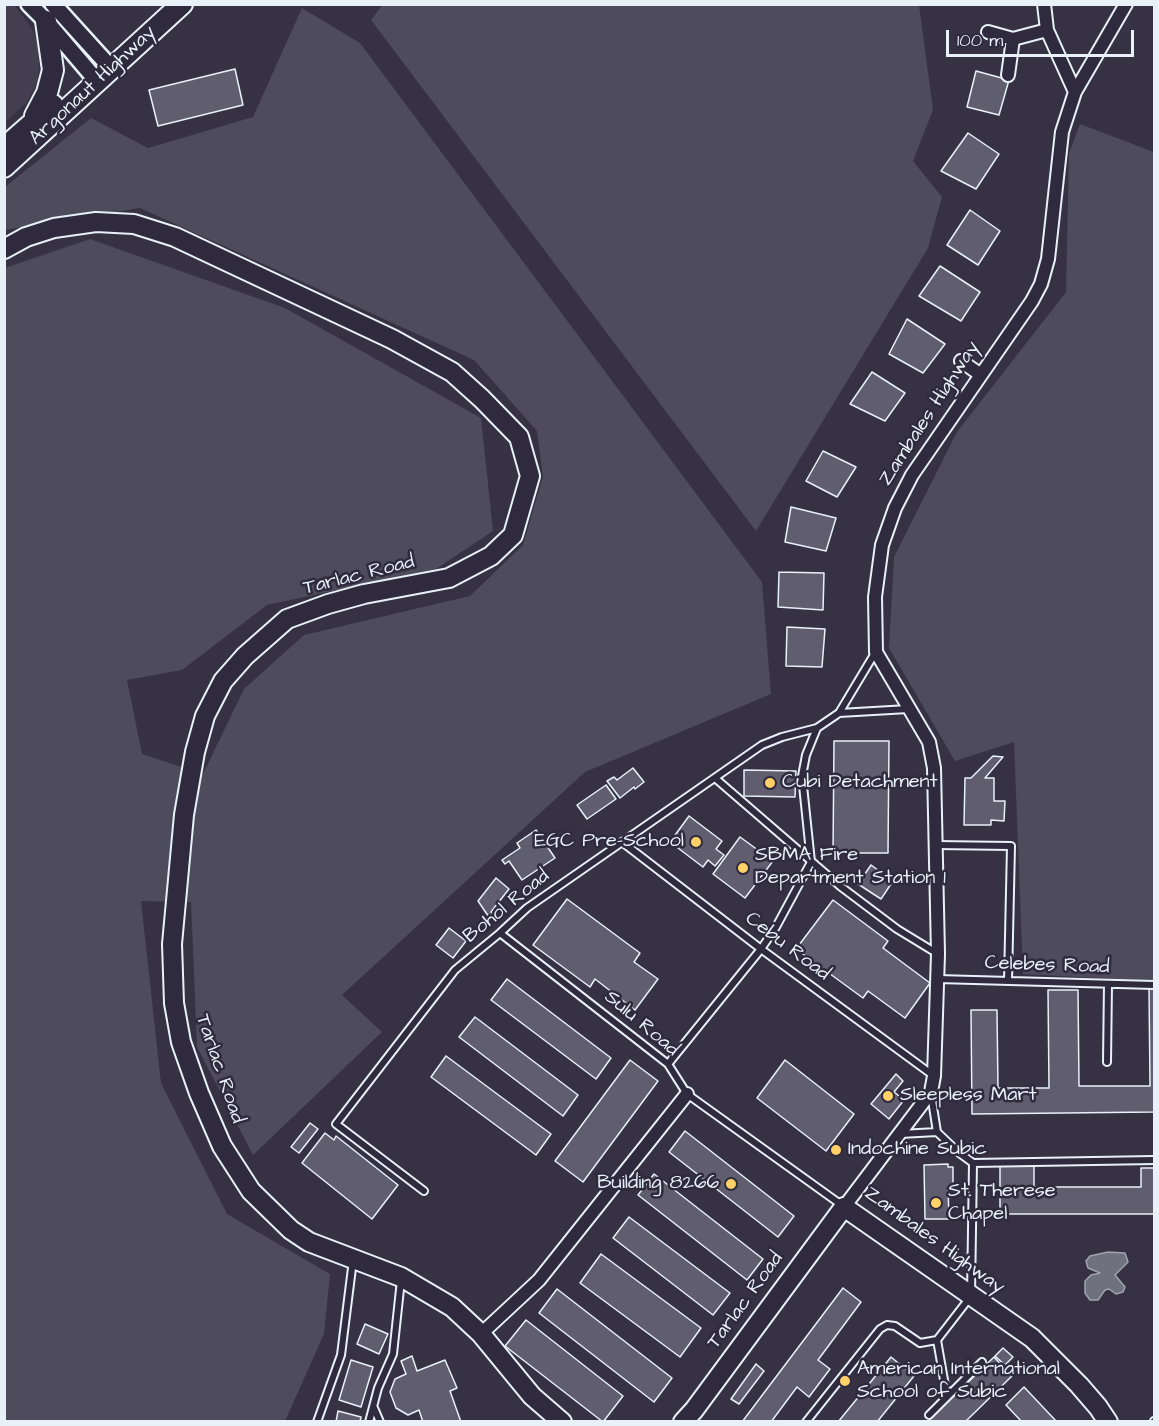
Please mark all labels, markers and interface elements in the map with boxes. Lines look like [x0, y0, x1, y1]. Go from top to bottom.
scale bar [949, 18, 1136, 56]
street label: Argonaut Highway [25, 21, 161, 151]
text: 100 m [957, 28, 1003, 53]
street label: Zambales Highway [874, 337, 986, 491]
street label: Tarlac Road [301, 551, 417, 601]
place label: Cubi Detachment [782, 771, 938, 795]
marker: Cubi Detachment [763, 776, 777, 790]
place label: EGC Pre-School [534, 830, 684, 854]
marker: EGC Pre-School [689, 835, 703, 849]
place label: SBMA Fire Department Station 1 [755, 844, 946, 891]
marker: SBMA Fire Department Station 1 [736, 861, 750, 875]
street label: Bohol Road [459, 865, 555, 949]
street label: Cebu Road [740, 907, 834, 987]
street label: Celebes Road [984, 952, 1110, 980]
street label: Sulu Road [599, 986, 683, 1062]
street label: Tarlac Road [189, 1011, 249, 1127]
place label: Sleepless Mart [900, 1084, 1037, 1108]
marker: Sleepless Mart [881, 1089, 895, 1103]
place label: Indochine Subic [848, 1138, 987, 1162]
marker: Indochine Subic [829, 1143, 843, 1157]
place label: Building 8266 [597, 1172, 719, 1196]
marker: Building 8266 [724, 1177, 738, 1191]
place label: St. Therese Chapel [948, 1180, 1056, 1227]
street label: Zambales Highway [859, 1182, 1009, 1300]
marker: St. Therese Chapel [929, 1196, 943, 1210]
street label: Tarlac Road [703, 1248, 789, 1354]
place label: American International School of Subic [857, 1358, 1060, 1405]
marker: American International School of Subic [838, 1374, 852, 1388]

